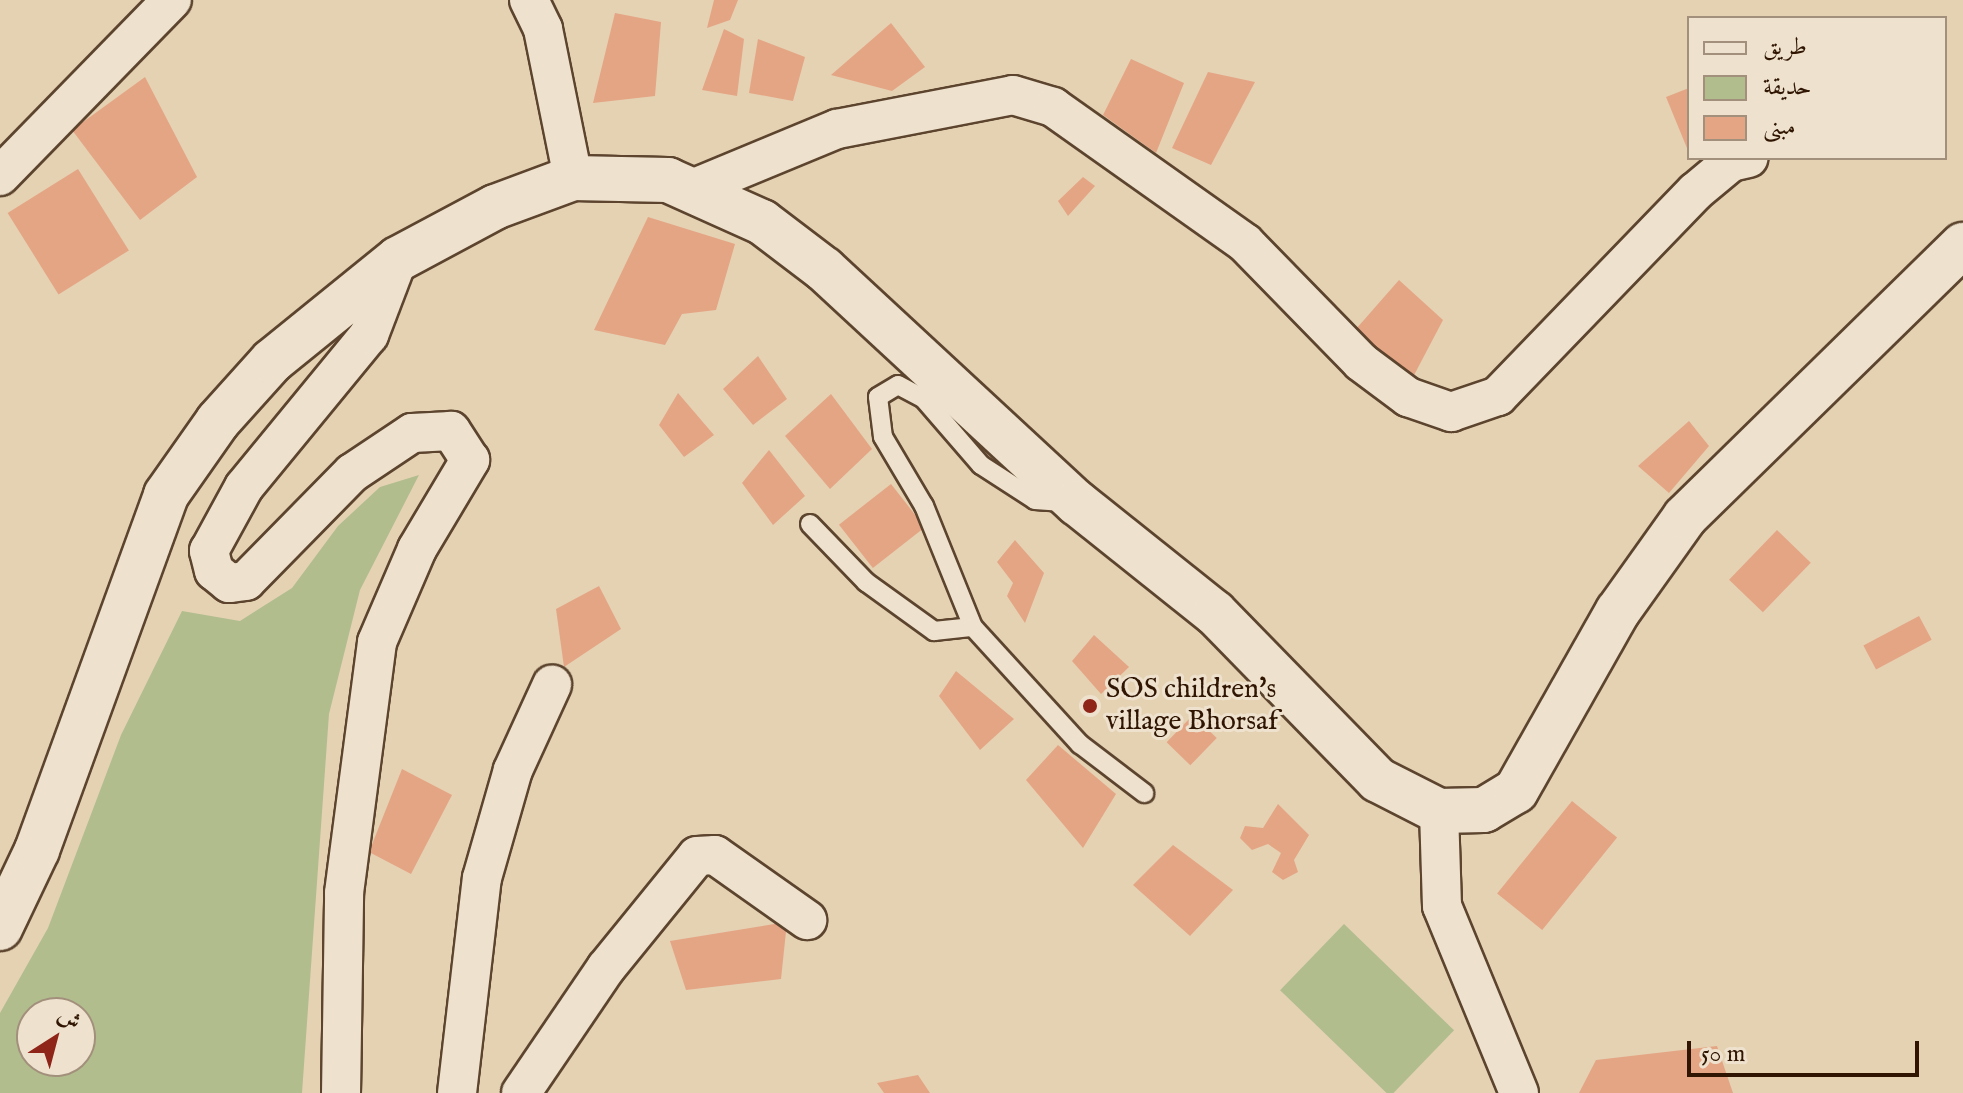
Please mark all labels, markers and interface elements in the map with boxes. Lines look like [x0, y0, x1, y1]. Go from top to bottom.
legend [1687, 16, 1947, 160]
text: طريق [1763, 32, 1807, 63]
text: حديقة [1763, 72, 1812, 103]
text: مبنى [1763, 112, 1796, 143]
place label: SOS children's village Bhorsaf [1106, 673, 1278, 739]
marker: SOS children's village Bhorsaf [1081, 697, 1099, 715]
north arrow [16, 997, 96, 1077]
text: ش [52, 1001, 86, 1037]
scale bar [1691, 1025, 1923, 1075]
text: 50 m [1701, 1039, 1745, 1070]

